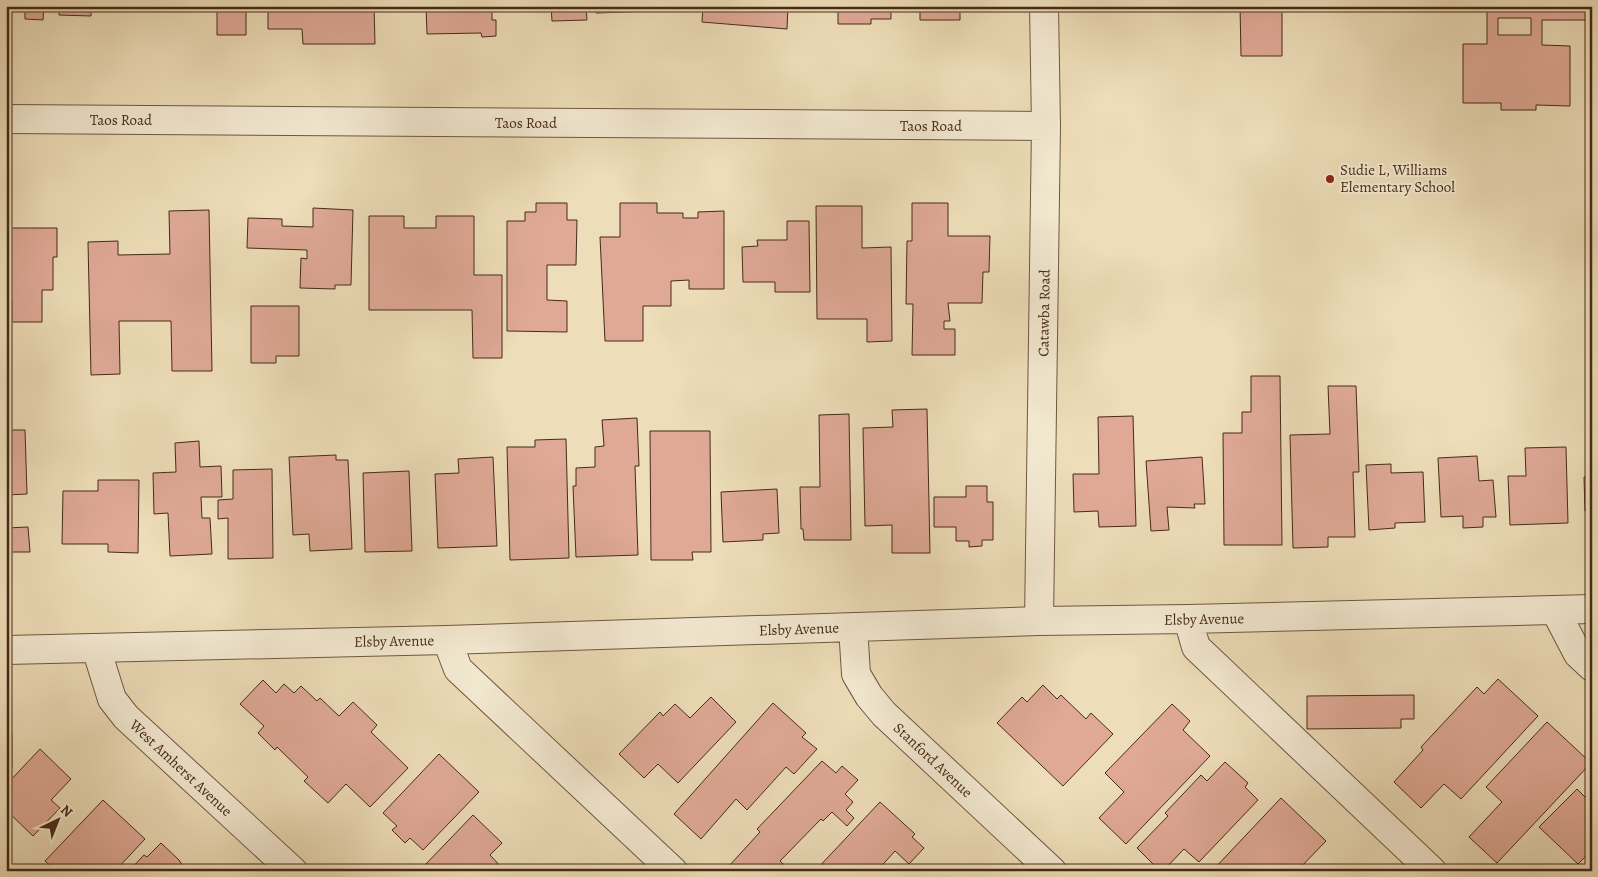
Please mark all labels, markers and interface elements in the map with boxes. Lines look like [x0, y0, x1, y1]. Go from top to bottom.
street label: Taos Road [90, 110, 153, 130]
street label: Taos Road [495, 113, 558, 133]
street label: Taos Road [900, 116, 963, 136]
place label: Sudie L, Williams Elementary School [1340, 160, 1455, 197]
marker: Sudie L, Williams Elementary School [1324, 173, 1336, 185]
street label: Catawba Road [1033, 268, 1055, 357]
street label: Elsby Avenue [1164, 608, 1245, 630]
street label: Elsby Avenue [759, 618, 840, 640]
street label: Elsby Avenue [354, 630, 435, 652]
street label: West Amherst Avenue [125, 714, 237, 821]
street label: Stanford Avenue [889, 718, 977, 802]
north arrow [32, 794, 82, 844]
text: N [56, 800, 77, 821]

